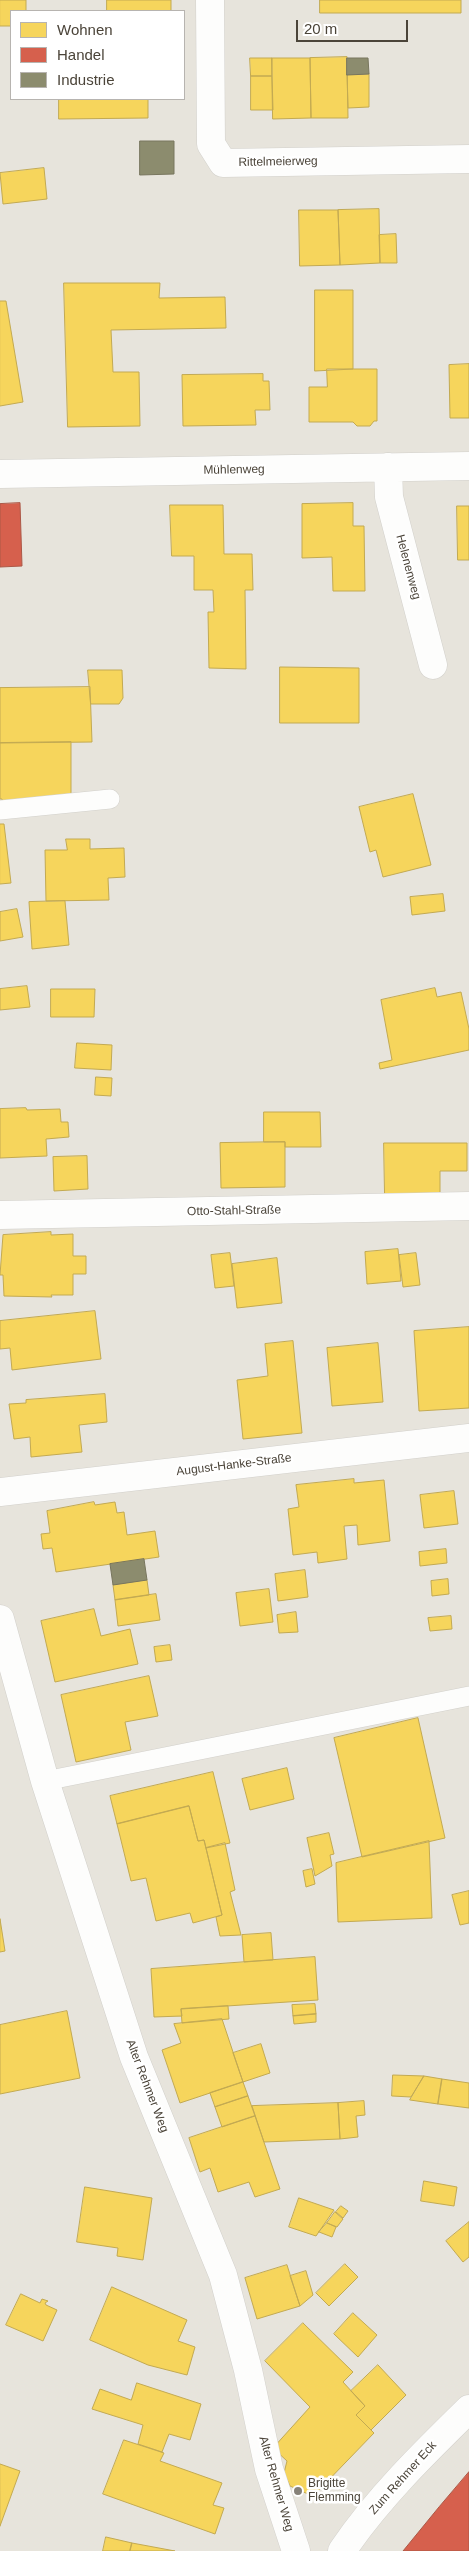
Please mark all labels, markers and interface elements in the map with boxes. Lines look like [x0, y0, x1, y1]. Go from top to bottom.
legend [10, 10, 185, 100]
scale bar [299, 10, 412, 42]
text: 20 m [304, 20, 337, 37]
text: Wohnen [57, 21, 113, 38]
text: Handel [57, 46, 105, 63]
text: Industrie [57, 71, 115, 88]
street label: Rittelmeierweg [238, 154, 318, 170]
street label: Mühlenweg [203, 462, 265, 478]
street label: Helenenweg [392, 533, 424, 601]
street label: Otto-Stahl-Straße [187, 1203, 281, 1219]
street label: August-Hanke-Straße [176, 1451, 292, 1479]
street label: Alter Rehmer Weg [123, 2037, 171, 2135]
street label: Alter Rehmer Weg [256, 2435, 296, 2533]
street label: Zum Rehmer Eck [366, 2438, 440, 2518]
place label: Brigitte Flemming [308, 2477, 361, 2505]
marker: Brigitte Flemming [292, 2485, 304, 2497]

